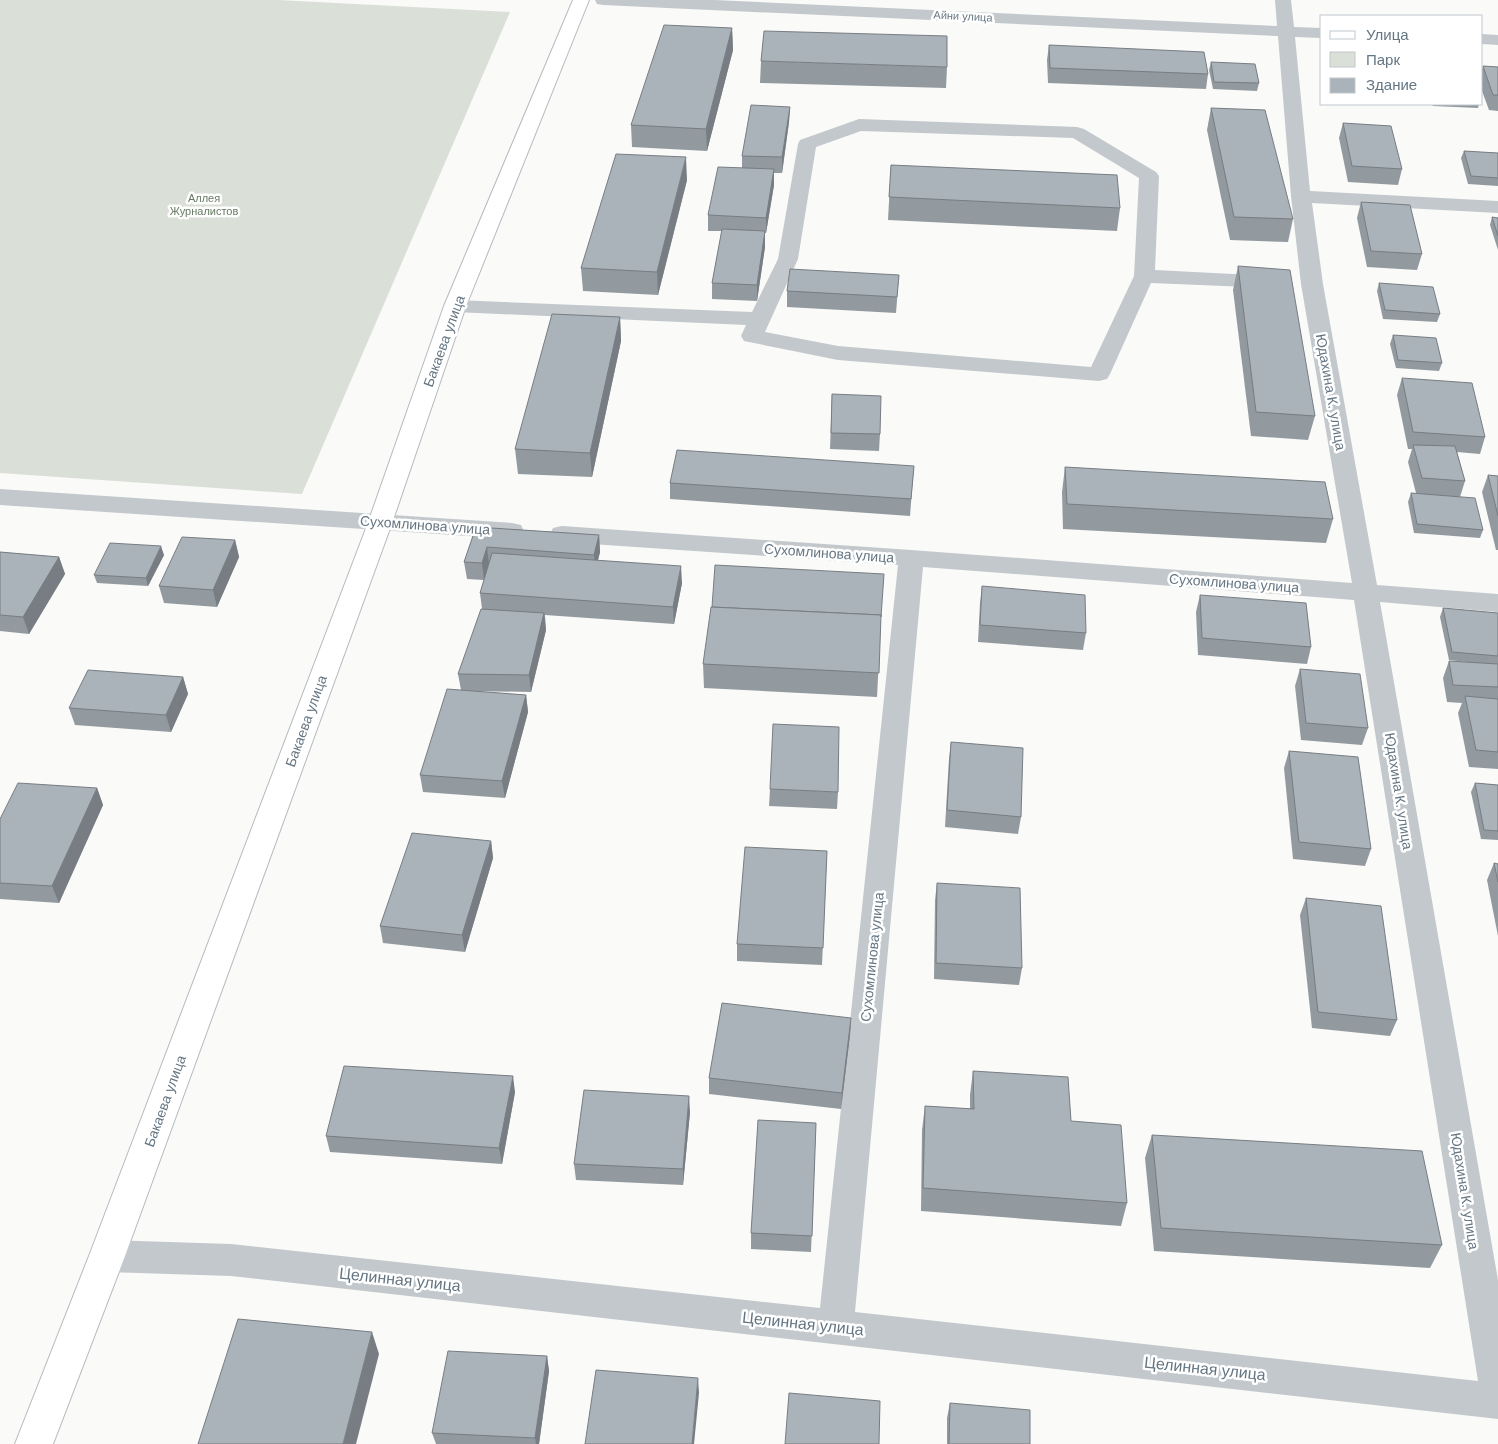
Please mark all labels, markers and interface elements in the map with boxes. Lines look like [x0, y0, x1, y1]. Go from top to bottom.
street label: Айни улица [933, 8, 994, 24]
legend [1320, 15, 1483, 105]
text: Улица [1366, 26, 1409, 43]
text: Парк [1366, 51, 1400, 68]
text: Здание [1366, 76, 1417, 93]
park label: Аллея Журналистов [170, 192, 238, 217]
street label: Бакаева улица [420, 293, 468, 389]
street label: Юдахина К. улица [1313, 332, 1349, 452]
street label: Сухомлинова улица [359, 512, 491, 538]
street label: Сухомлинова улица [763, 540, 895, 566]
street label: Сухомлинова улица [1168, 570, 1300, 596]
street label: Бакаева улица [282, 673, 330, 769]
street label: Юдахина К. улица [1382, 731, 1416, 851]
street label: Сухомлинова улица [857, 891, 887, 1023]
street label: Бакаева улица [141, 1053, 189, 1149]
street label: Юдахина К. улица [1448, 1131, 1482, 1251]
street label: Целинная улица [338, 1265, 462, 1294]
street label: Целинная улица [741, 1309, 865, 1338]
street label: Целинная улица [1143, 1354, 1267, 1383]

